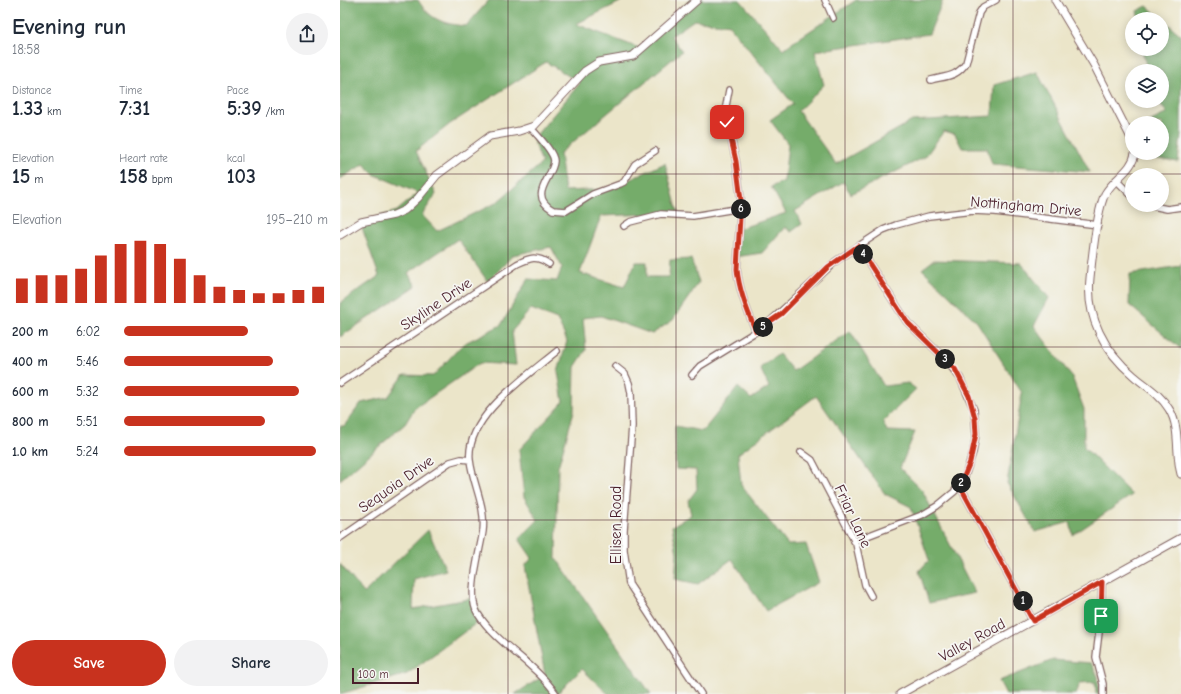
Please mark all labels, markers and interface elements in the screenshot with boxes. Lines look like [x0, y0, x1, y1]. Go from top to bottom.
map controls [1125, 12, 1169, 212]
button: locate [1125, 12, 1169, 56]
button: share [286, 13, 328, 55]
text: Evening run [12, 14, 126, 40]
text: 18:58 [12, 42, 40, 57]
button: layers [1125, 64, 1169, 108]
text: Distance [12, 84, 51, 97]
text: Time [119, 84, 142, 97]
text: Pace [227, 84, 249, 97]
text: 1.33 [12, 97, 43, 120]
text: 7:31 [119, 97, 150, 120]
text: 5:39 [227, 97, 262, 120]
text: km [43, 105, 61, 118]
text: /km [262, 105, 285, 118]
pin [710, 105, 744, 139]
icon: check [716, 111, 738, 133]
button: + [1125, 116, 1169, 160]
text: Elevation [12, 152, 54, 165]
text: Heart rate [119, 152, 168, 165]
text: kcal [227, 152, 245, 165]
text: 15 [12, 165, 30, 188]
text: 158 [119, 165, 148, 188]
text: 103 [227, 165, 256, 188]
button: − [1125, 168, 1169, 212]
text: m [30, 173, 43, 186]
text: bpm [148, 173, 173, 186]
street label: Nottingham Drive [970, 192, 1083, 220]
pin: 6 [731, 199, 751, 219]
text: 6 [738, 202, 744, 215]
text: Elevation [12, 212, 62, 227]
text: 195–210 m [266, 212, 328, 227]
pin: 4 [853, 244, 873, 264]
text: 4 [860, 247, 866, 260]
street label: Skyline Drive [397, 273, 475, 334]
pin: 5 [753, 317, 773, 337]
text: 5 [760, 320, 766, 333]
text: 200 m [12, 324, 48, 339]
text: 6:02 [76, 324, 100, 339]
pin: 3 [935, 349, 955, 369]
text: 3 [942, 352, 948, 365]
text: 400 m [12, 354, 48, 369]
text: 5:46 [76, 354, 99, 369]
text: 600 m [12, 384, 49, 399]
text: 5:32 [76, 384, 99, 399]
text: 800 m [12, 414, 49, 429]
text: 5:51 [76, 414, 98, 429]
text: 1.0 km [12, 444, 48, 459]
text: 5:24 [76, 444, 98, 459]
street label: Sequoia Drive [355, 451, 437, 516]
pin: 2 [951, 473, 971, 493]
text: 2 [958, 476, 964, 489]
street label: Friar Lane [831, 482, 876, 551]
street label: Ellisen Road [607, 486, 625, 564]
pin: 1 [1013, 591, 1033, 611]
text: 1 [1021, 594, 1025, 607]
pin [1084, 599, 1118, 633]
icon: arrive [1090, 605, 1112, 627]
street label: Valley Road [936, 614, 1008, 666]
button: Save [12, 640, 166, 686]
button: Share [174, 640, 328, 686]
scale bar [352, 666, 419, 685]
text: 100 m [358, 668, 389, 681]

